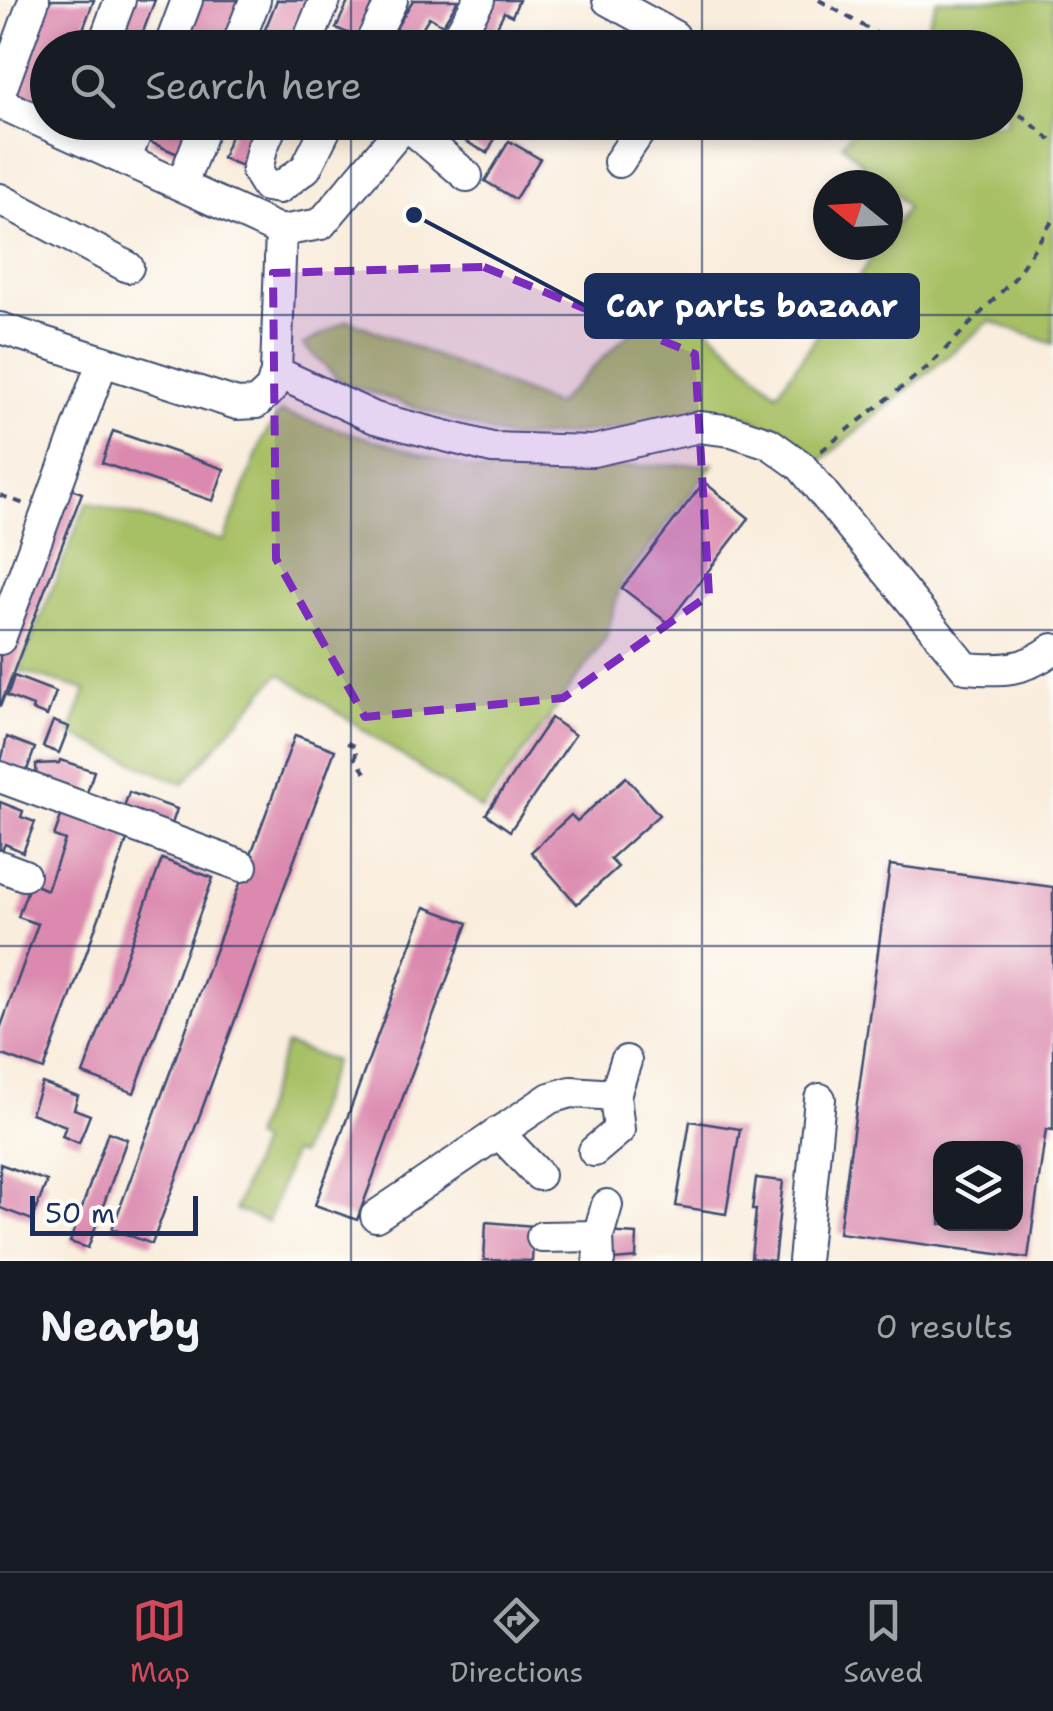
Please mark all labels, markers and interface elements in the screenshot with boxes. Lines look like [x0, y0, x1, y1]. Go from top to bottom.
search box [30, 30, 1023, 140]
icon: search [65, 58, 120, 113]
text: Search here [145, 60, 362, 111]
north arrow [813, 170, 903, 260]
callout: Car parts bazaar [586, 275, 918, 337]
text: Car parts bazaar [606, 284, 898, 327]
map controls [933, 1141, 1023, 1231]
button: layers [933, 1141, 1023, 1231]
scale bar [30, 1191, 198, 1236]
text: 50 m [45, 1194, 115, 1232]
text: Nearby [40, 1298, 200, 1354]
text: 0 results [876, 1305, 1013, 1348]
tab: Map [130, 1593, 190, 1691]
tab: Directions [450, 1593, 583, 1691]
tab: Saved [843, 1593, 923, 1691]

